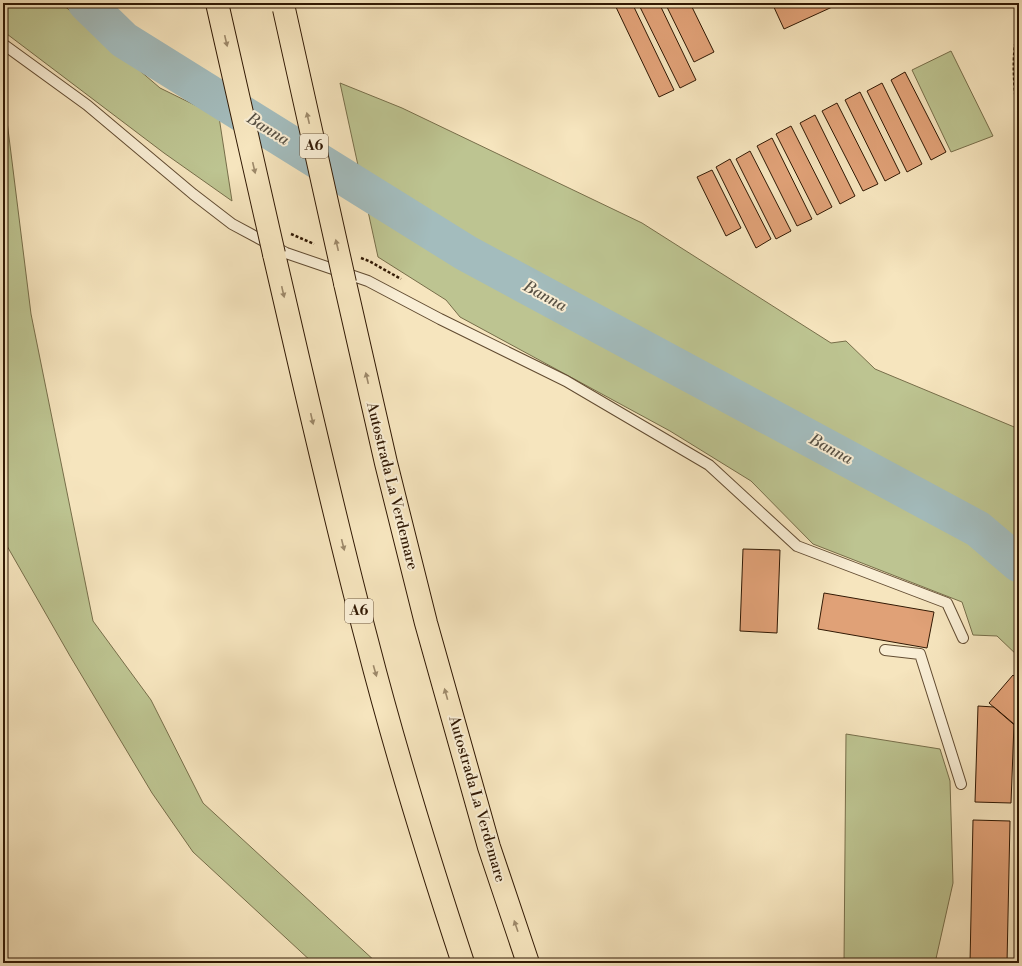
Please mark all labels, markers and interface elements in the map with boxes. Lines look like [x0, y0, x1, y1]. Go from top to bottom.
one-way arrow [223, 35, 229, 47]
water label: Banna [242, 108, 293, 150]
one-way arrow [305, 112, 311, 125]
road number: A6 [300, 134, 328, 158]
one-way arrow [252, 162, 258, 174]
one-way arrow [333, 239, 339, 251]
water label: Banna [519, 276, 570, 316]
one-way arrow [280, 286, 286, 298]
one-way arrow [363, 372, 369, 384]
street label: Autostrada La Verdemare [362, 399, 422, 572]
one-way arrow [310, 413, 316, 425]
water label: Banna [805, 429, 856, 469]
one-way arrow [340, 539, 346, 551]
road number: A6 [345, 599, 373, 623]
one-way arrow [372, 665, 378, 677]
one-way arrow [443, 688, 449, 700]
street label: Autostrada La Verdemare [444, 713, 510, 884]
one-way arrow [512, 920, 518, 932]

